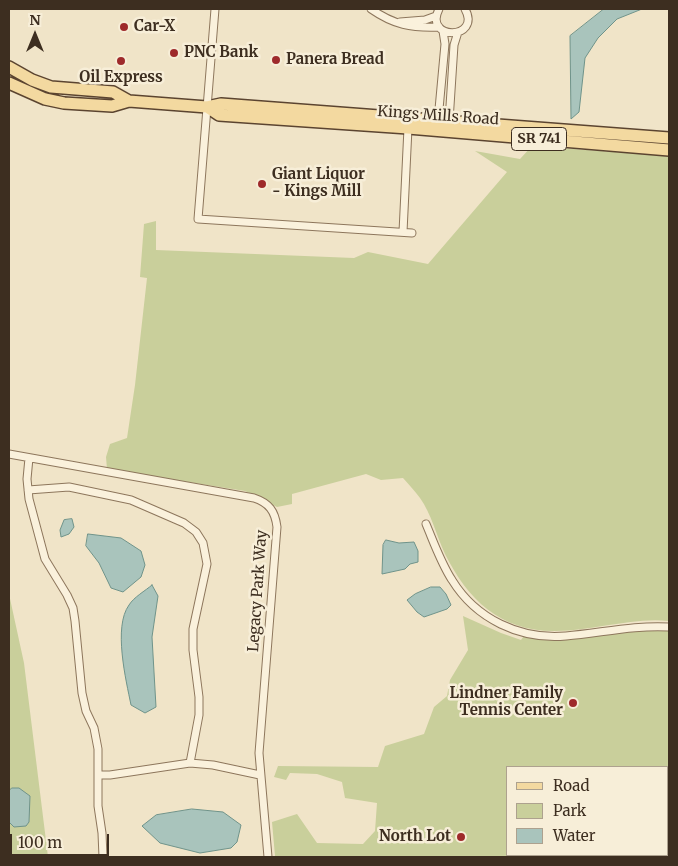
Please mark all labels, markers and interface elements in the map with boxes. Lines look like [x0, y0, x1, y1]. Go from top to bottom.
north arrow [10, 10, 60, 60]
text: N [29, 11, 41, 29]
place label: Car-X [134, 18, 175, 36]
marker: Car-X [118, 21, 130, 33]
place label: PNC Bank [184, 44, 258, 62]
marker: PNC Bank [168, 47, 180, 59]
place label: Panera Bread [286, 51, 384, 69]
marker: Panera Bread [270, 54, 282, 66]
marker: Oil Express [115, 55, 127, 67]
place label: Oil Express [79, 69, 163, 87]
street label: Kings Mills Road [377, 103, 499, 129]
road number: SR 741 [512, 128, 566, 150]
place label: Giant Liquor - Kings Mill [272, 166, 365, 201]
marker: Giant Liquor - Kings Mill [256, 178, 268, 190]
street label: Legacy Park Way [245, 529, 271, 653]
place label: Lindner Family Tennis Center [449, 685, 563, 720]
marker: Lindner Family Tennis Center [567, 697, 579, 709]
legend [506, 766, 668, 856]
text: Road [553, 776, 589, 795]
text: Park [553, 801, 586, 820]
scale bar [12, 824, 111, 856]
text: Water [553, 826, 595, 845]
place label: North Lot [379, 828, 451, 846]
marker: North Lot [455, 831, 467, 843]
text: 100 m [18, 833, 62, 852]

